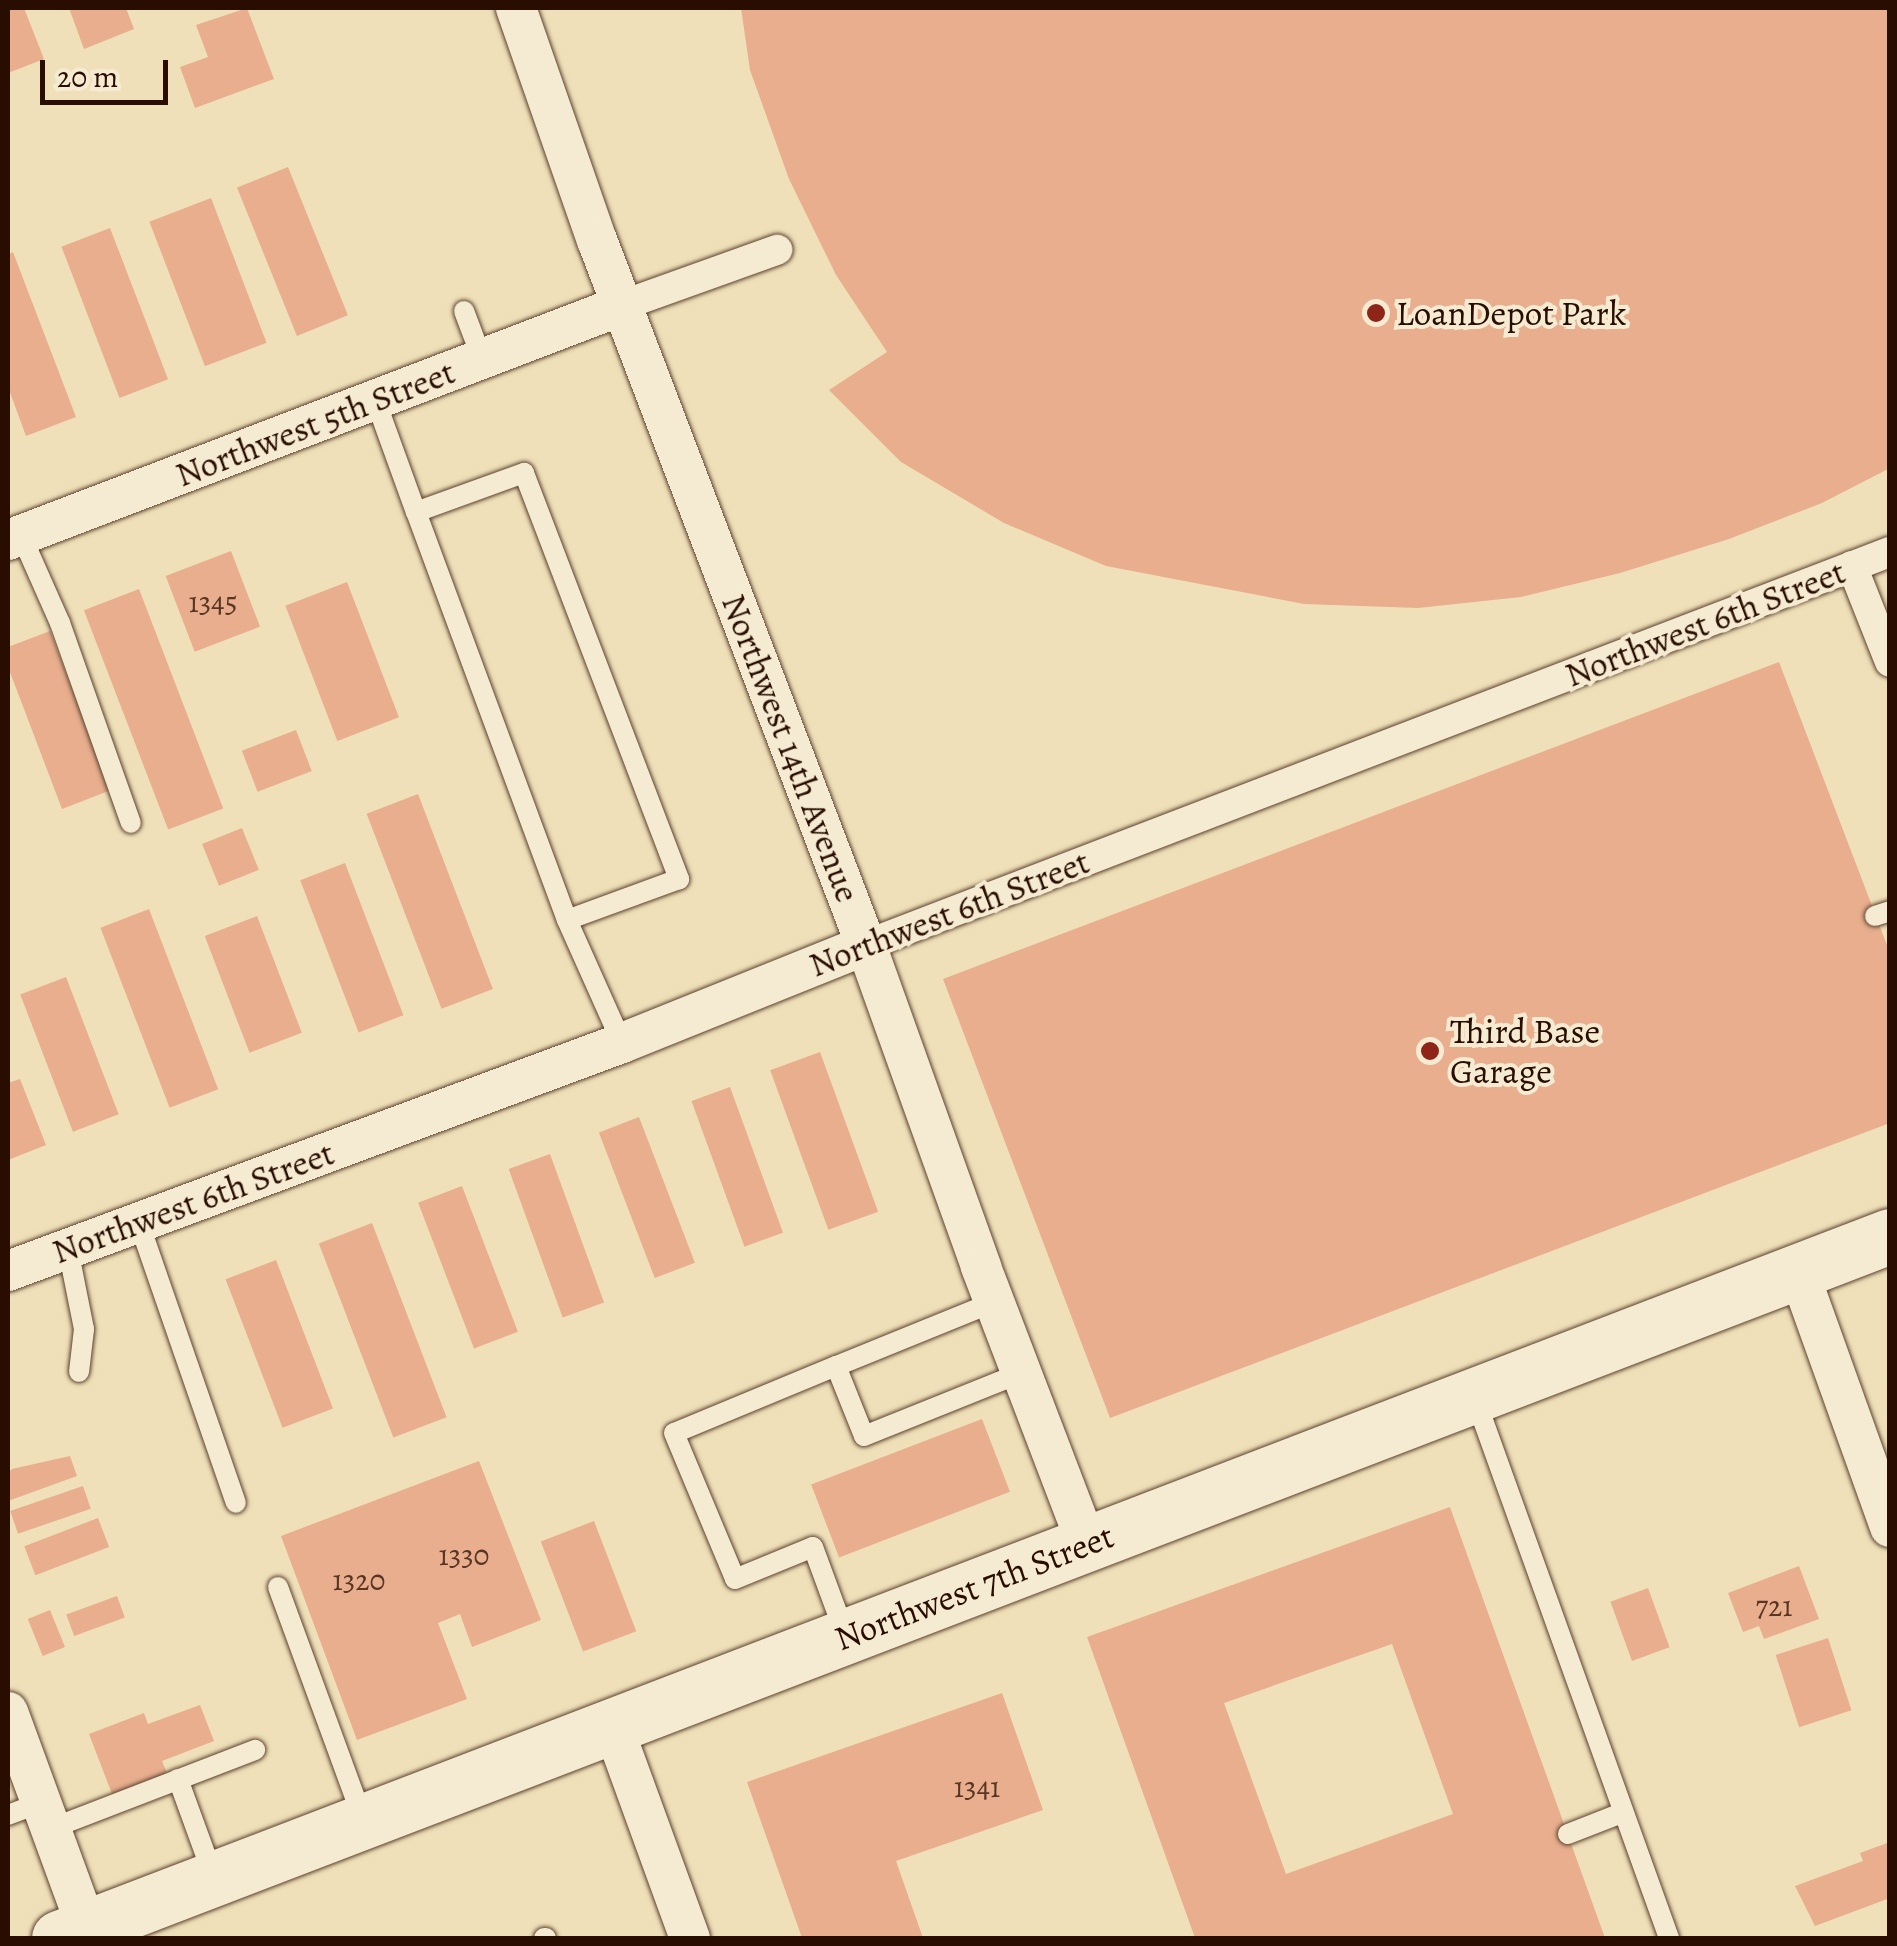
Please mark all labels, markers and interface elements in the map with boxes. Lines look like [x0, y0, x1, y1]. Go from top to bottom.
scale bar [45, 40, 172, 102]
text: 20 m [57, 57, 118, 97]
place label: LoanDepot Park [1396, 292, 1626, 334]
marker: LoanDepot Park [1365, 302, 1387, 324]
street label: Northwest 5th Street [170, 350, 460, 496]
street label: Northwest 6th Street [1559, 550, 1851, 696]
house number: 1345 [188, 584, 238, 620]
street label: Northwest 14th Avenue [713, 588, 869, 908]
street label: Northwest 6th Street [803, 840, 1095, 986]
place label: Third Base Garage [1450, 1010, 1600, 1092]
marker: Third Base Garage [1419, 1040, 1441, 1062]
street label: Northwest 6th Street [46, 1132, 340, 1272]
street label: Northwest 7th Street [829, 1515, 1119, 1659]
house number: 1330 [438, 1537, 490, 1573]
house number: 1320 [333, 1562, 385, 1598]
house number: 721 [1755, 1588, 1793, 1624]
house number: 1341 [954, 1769, 1000, 1805]

